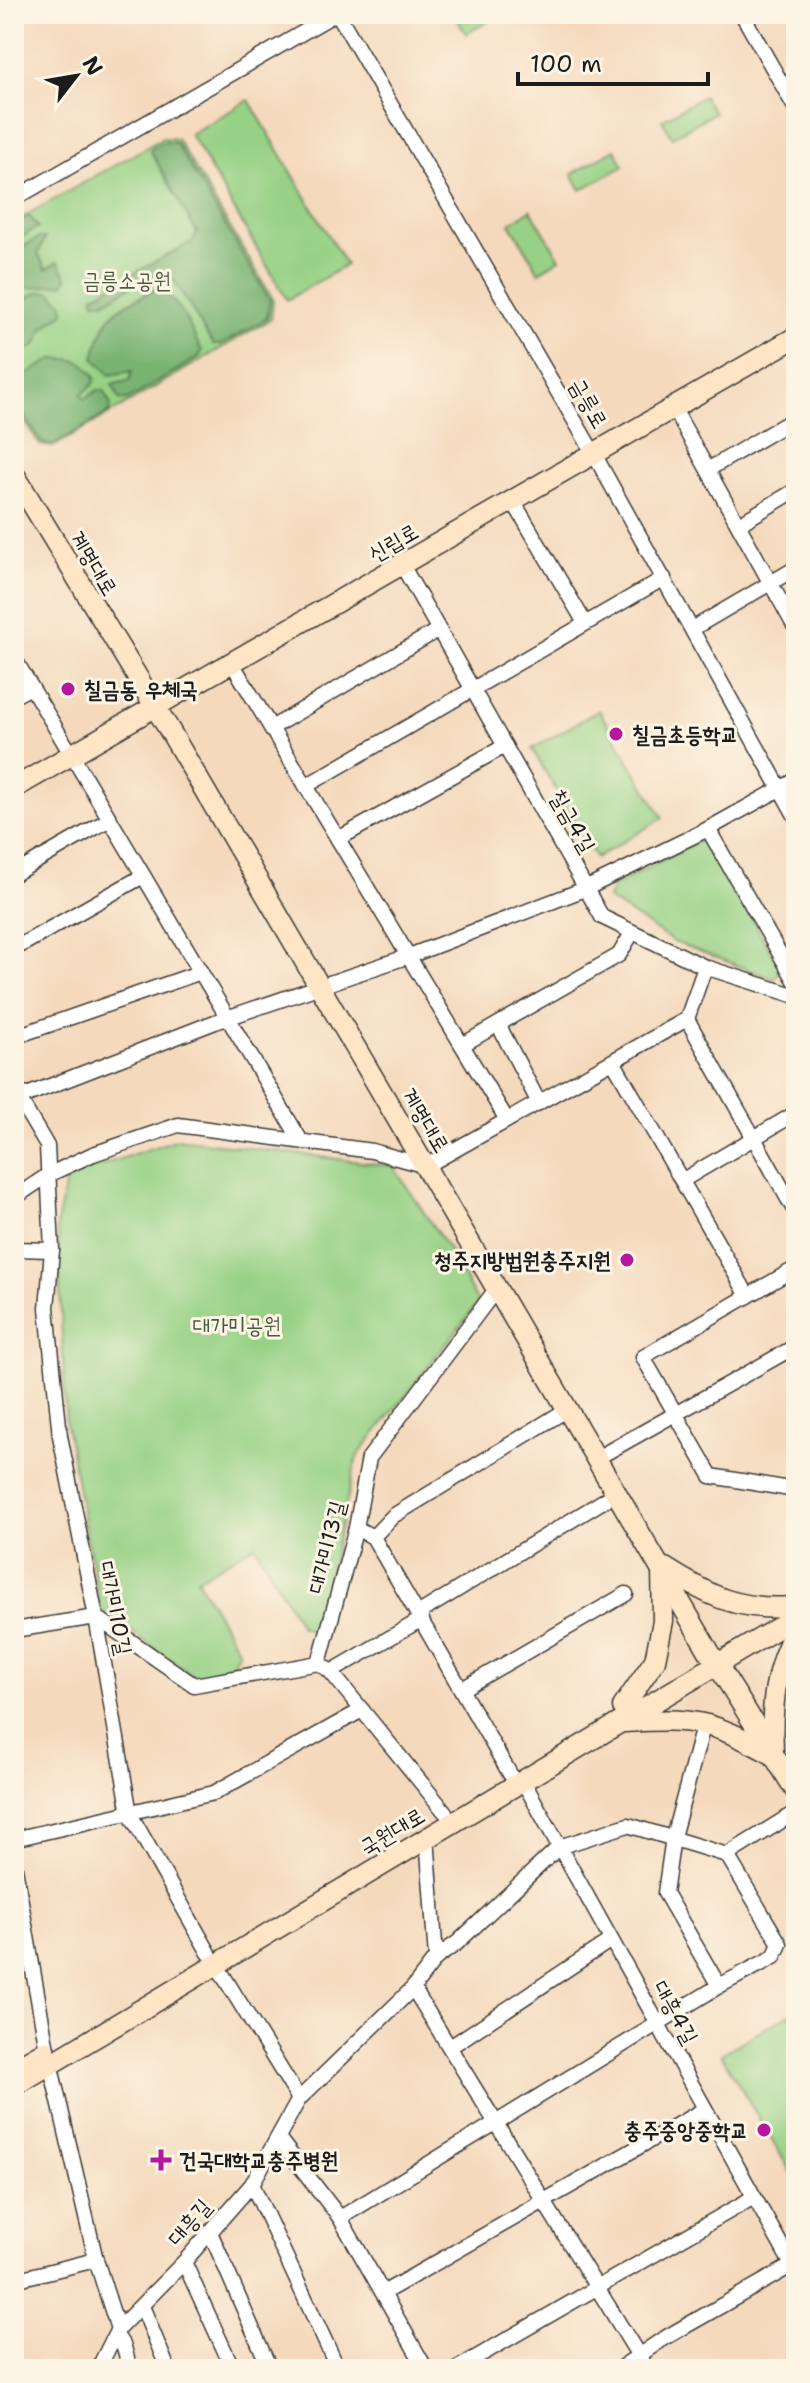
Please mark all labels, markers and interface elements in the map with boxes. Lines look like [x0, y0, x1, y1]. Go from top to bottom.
north arrow [36, 36, 116, 116]
scale bar [518, 36, 708, 86]
text: 100 m [530, 48, 602, 80]
text: N [76, 51, 110, 81]
park label: 금릉소공원 [83, 266, 171, 295]
street label: 금릉로 [563, 373, 614, 433]
street label: 신립로 [363, 517, 423, 568]
street label: 계명대로 [63, 525, 124, 601]
place label: 칠금동 우체국 [84, 675, 198, 704]
marker: 칠금동 우체국 [59, 680, 77, 698]
place label: 칠금초등학교 [632, 720, 738, 749]
marker: 칠금초등학교 [607, 725, 625, 743]
street label: 칠금4길 [543, 784, 602, 858]
street label: 계명대로 [395, 1082, 456, 1158]
place label: 청주지방법원충주지원 [434, 1246, 611, 1275]
marker: 청주지방법원충주지원 [618, 1251, 636, 1269]
park label: 대가미공원 [193, 1311, 281, 1340]
street label: 대가미13길 [301, 1498, 352, 1596]
street label: 대가미10길 [92, 1559, 139, 1658]
street label: 국원대로 [354, 1801, 430, 1862]
street label: 대흥4길 [646, 1975, 705, 2049]
place label: 충주중앙중학교 [624, 2116, 748, 2145]
marker: 충주중앙중학교 [755, 2121, 773, 2139]
place label: 건국대학교충주병원 [179, 2146, 338, 2175]
marker: 건국대학교충주병원 [150, 2149, 172, 2171]
street label: 대흥길 [161, 2193, 218, 2252]

